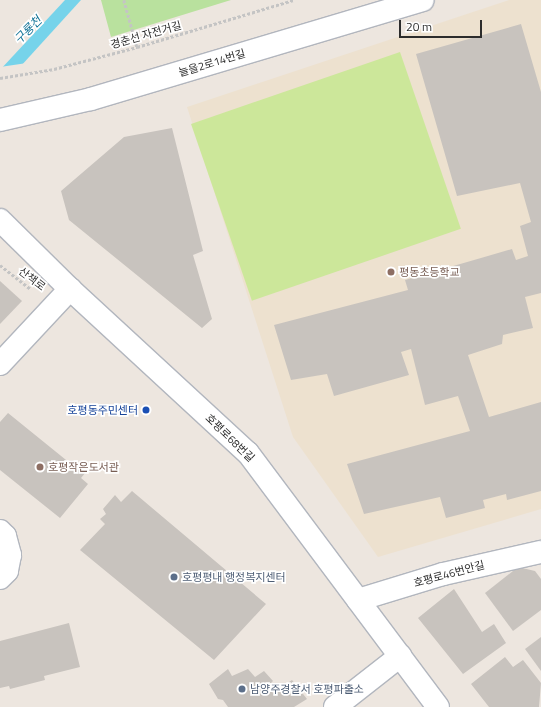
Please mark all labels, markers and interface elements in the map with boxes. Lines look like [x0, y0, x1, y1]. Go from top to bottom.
scale bar [401, 12, 484, 38]
water label: 구룡천 [11, 13, 45, 47]
text: 20 m [406, 17, 432, 36]
street label: 경춘선 자전거길 [109, 19, 183, 51]
street label: 늘을2로14번길 [177, 47, 247, 79]
street label: 산책로 [16, 265, 48, 293]
place label: 평동초등학교 [399, 265, 460, 279]
marker: 평동초등학교 [386, 267, 396, 277]
place label: 호평동주민센터 [67, 403, 138, 417]
marker: 호평동주민센터 [141, 405, 151, 415]
street label: 호평로68번길 [203, 411, 257, 465]
place label: 호평작은도서관 [48, 460, 119, 474]
marker: 호평작은도서관 [35, 462, 45, 472]
street label: 호평로46번안길 [412, 558, 486, 590]
place label: 호평평내 행정복지센터 [182, 570, 286, 584]
marker: 호평평내 행정복지센터 [169, 572, 179, 582]
place label: 남양주경찰서 호평파출소 [250, 682, 364, 696]
marker: 남양주경찰서 호평파출소 [237, 684, 247, 694]

